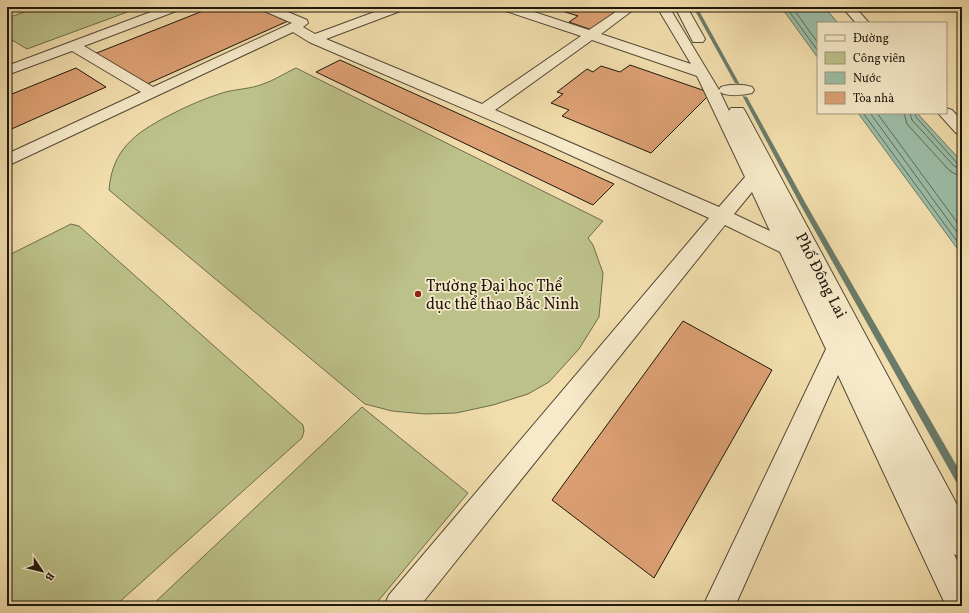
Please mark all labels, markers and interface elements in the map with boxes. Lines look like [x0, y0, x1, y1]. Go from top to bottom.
legend [817, 22, 947, 114]
text: Đường [853, 31, 889, 47]
text: Công viên [853, 51, 905, 67]
text: Nước [853, 71, 881, 87]
text: Tòa nhà [853, 91, 894, 107]
street label: Phố Đông Lai [789, 229, 851, 323]
place label: Trường Đại học Thể dục thể thao Bắc Ninh [426, 276, 579, 316]
marker: Trường Đại học Thể dục thể thao Bắc Ninh [413, 289, 423, 299]
north arrow [22, 551, 62, 591]
text: B [41, 569, 57, 583]

